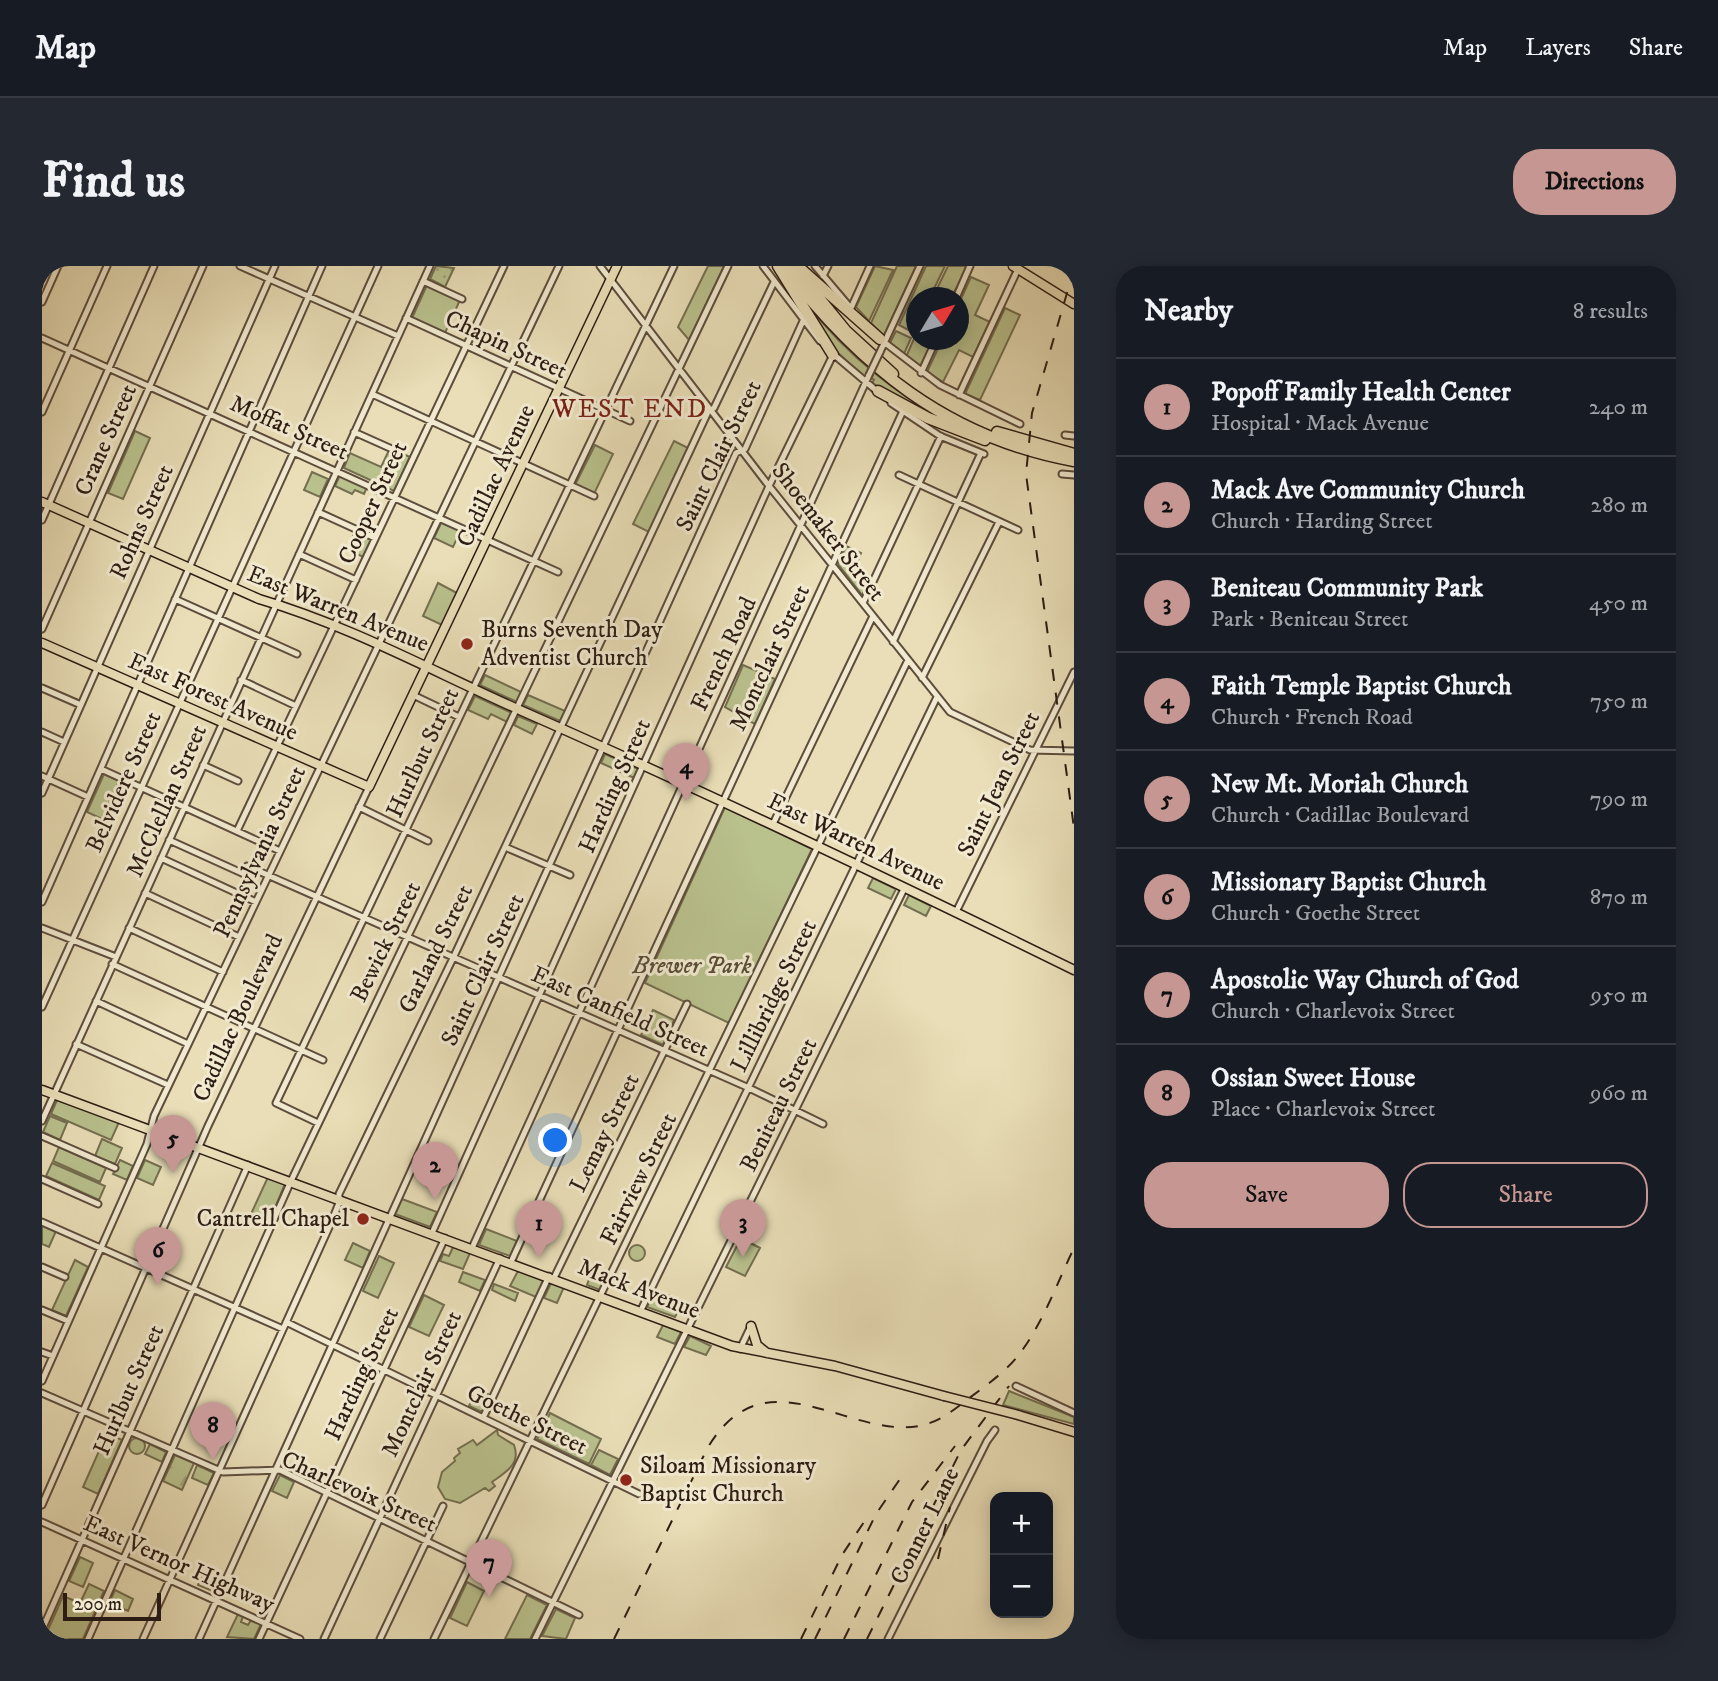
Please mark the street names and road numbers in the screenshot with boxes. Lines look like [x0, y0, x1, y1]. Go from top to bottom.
street label: Chapin Street [440, 304, 572, 386]
street label: Saint Clair Street [669, 375, 769, 537]
street label: Crane Street [68, 379, 144, 501]
street label: Moffat Street [225, 389, 353, 468]
street label: Cadillac Avenue [450, 400, 542, 552]
street label: Cooper Street [331, 437, 415, 569]
street label: Shoemaker Street [765, 457, 892, 607]
street label: Rohns Street [103, 460, 181, 584]
street label: East Warren Avenue [243, 559, 433, 659]
street label: Montclair Street [723, 580, 817, 736]
street label: French Road [684, 592, 764, 716]
street label: East Forest Avenue [124, 646, 302, 748]
street label: Hurlbut Street [380, 683, 466, 823]
street label: Belvidere Street [79, 706, 169, 857]
street label: Saint Jean Street [951, 706, 1047, 862]
street label: Harding Street [572, 714, 658, 858]
street label: McClellan Street [120, 720, 214, 882]
street label: Pennsylvania Street [207, 761, 313, 943]
street label: East Warren Avenue [762, 786, 950, 898]
street label: Bewick Street [344, 876, 428, 1007]
street label: Garland Street [392, 879, 480, 1018]
street label: Saint Clair Street [435, 889, 532, 1051]
street label: Lillibridge Street [724, 915, 824, 1077]
street label: Cadillac Boulevard [186, 929, 290, 1107]
street label: East Canfield Street [527, 959, 714, 1065]
street label: Beniteau Street [734, 1033, 824, 1177]
street label: Lemay Street [563, 1068, 647, 1197]
street label: Fairview Street [594, 1108, 684, 1250]
street label: Mack Avenue [574, 1252, 705, 1326]
street label: Harding Street [318, 1302, 406, 1445]
street label: Montclair Street [375, 1306, 469, 1462]
street label: Hurlbut Street [87, 1320, 171, 1460]
street label: Goethe Street [462, 1378, 592, 1462]
street label: Charlevoix Street [277, 1444, 441, 1540]
street label: Conner Lane [884, 1463, 966, 1589]
street label: East Vernor Highway [79, 1508, 280, 1620]

